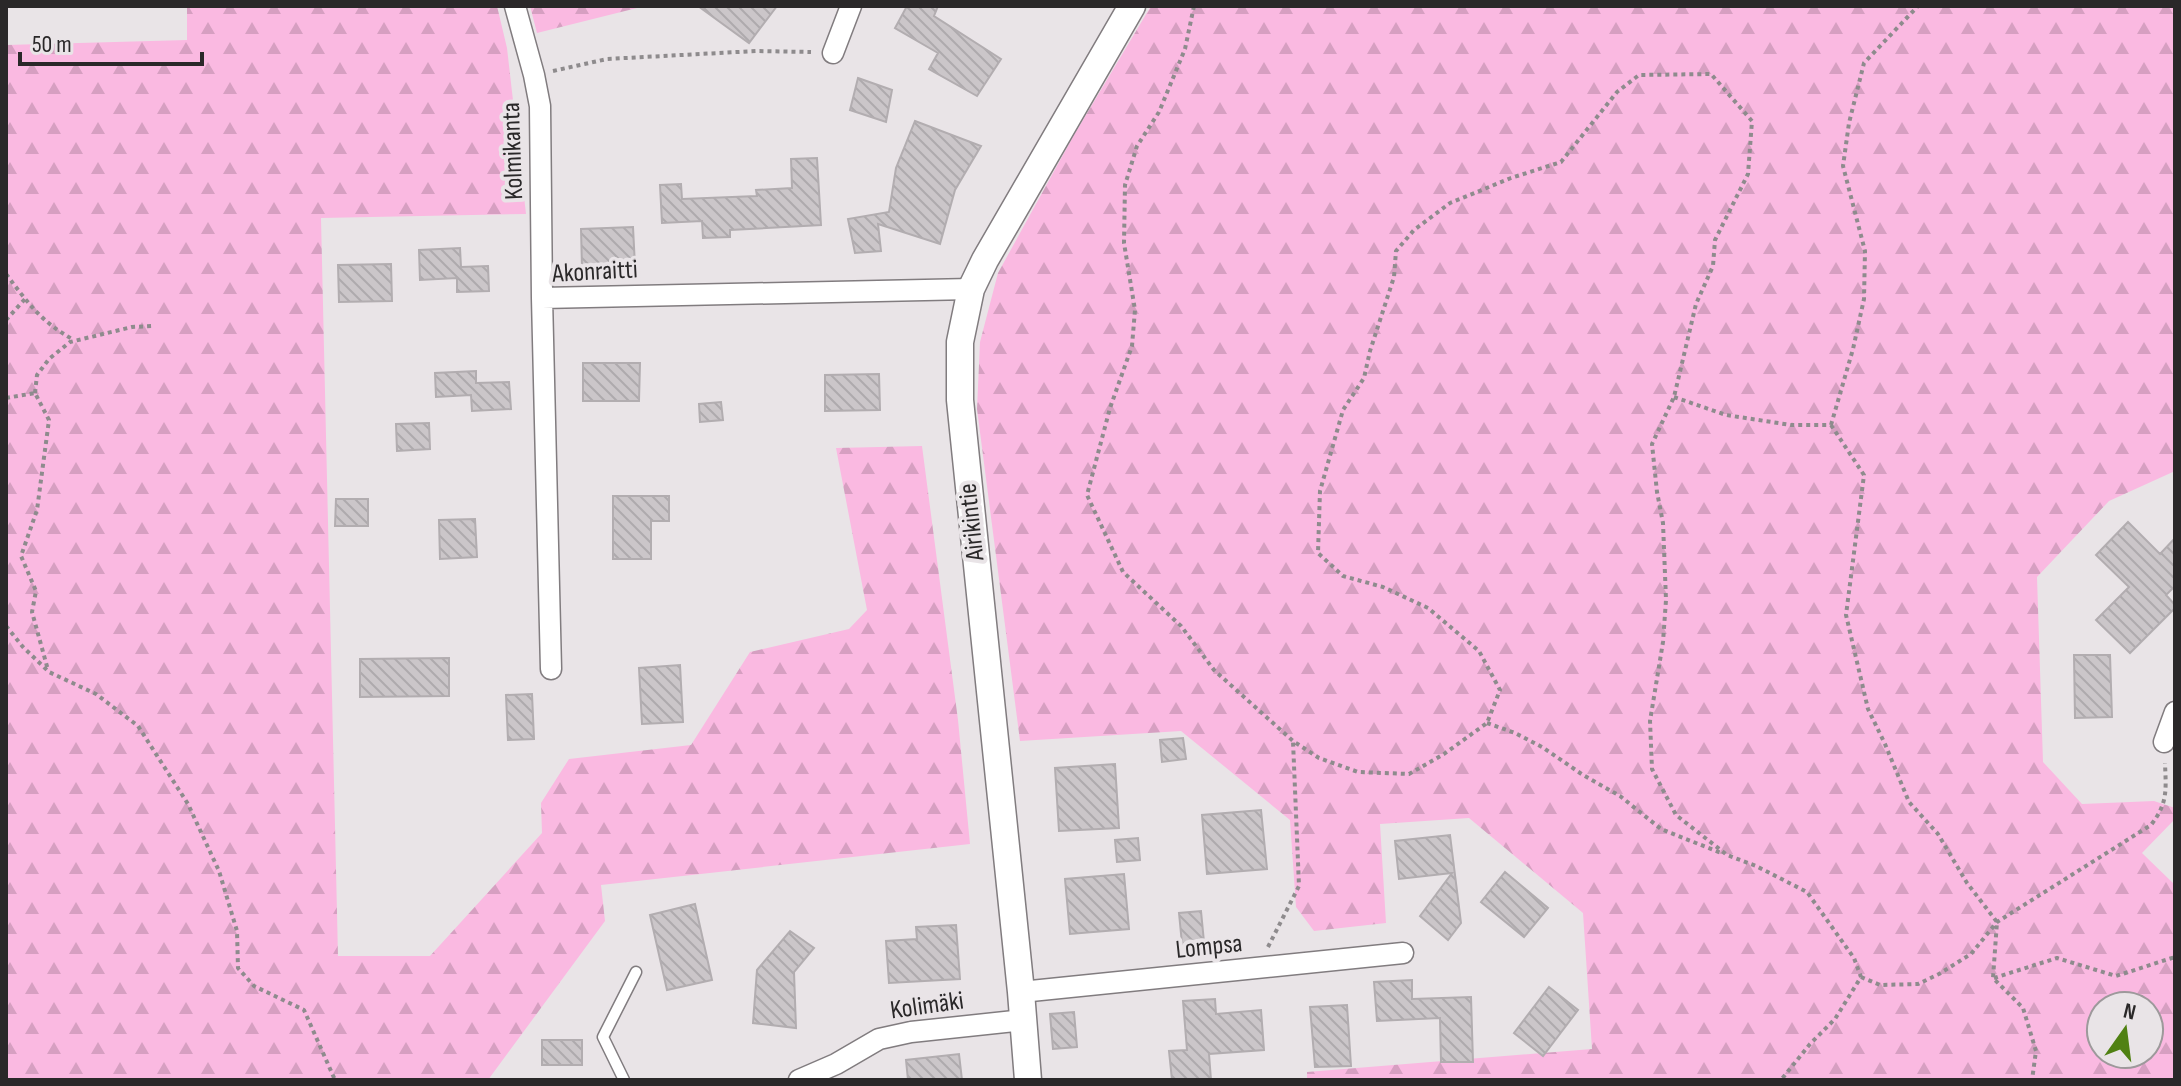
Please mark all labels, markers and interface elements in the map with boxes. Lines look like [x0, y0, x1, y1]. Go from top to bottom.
scale bar [20, 16, 202, 66]
text: 50 m [32, 30, 72, 59]
street label: Kolmikanta [496, 102, 530, 200]
street label: Akonraitti [551, 254, 638, 290]
street label: Airikintie [953, 482, 992, 563]
street label: Lompsa [1174, 928, 1244, 966]
street label: Kolimäki [888, 986, 966, 1026]
north arrow [2085, 990, 2165, 1070]
text: N [2121, 998, 2138, 1027]

